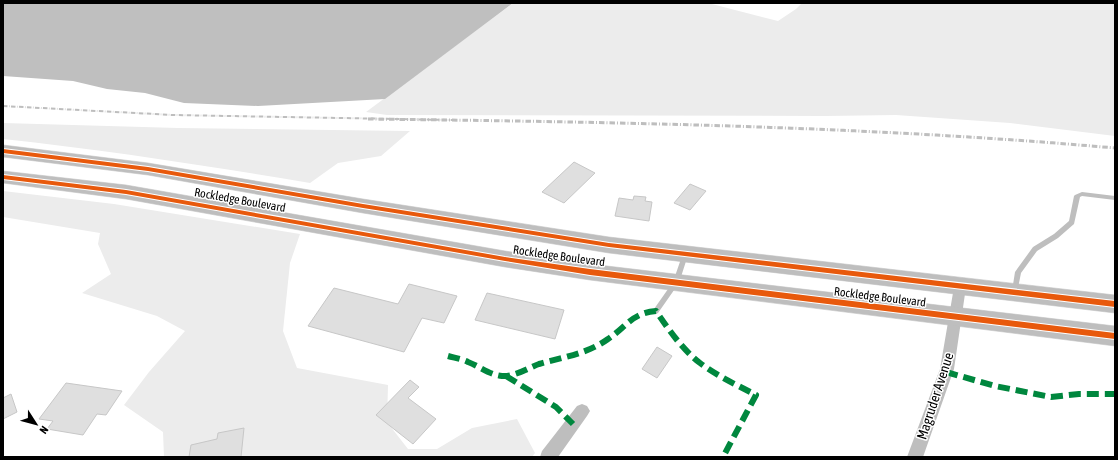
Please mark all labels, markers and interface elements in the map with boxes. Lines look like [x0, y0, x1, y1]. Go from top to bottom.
street label: Rockledge Boulevard [193, 185, 287, 215]
street label: Rockledge Boulevard [512, 243, 606, 269]
street label: Rockledge Boulevard [833, 284, 927, 310]
street label: Magruder Avenue [913, 350, 957, 442]
north arrow [16, 404, 56, 444]
text: N [37, 424, 51, 436]

